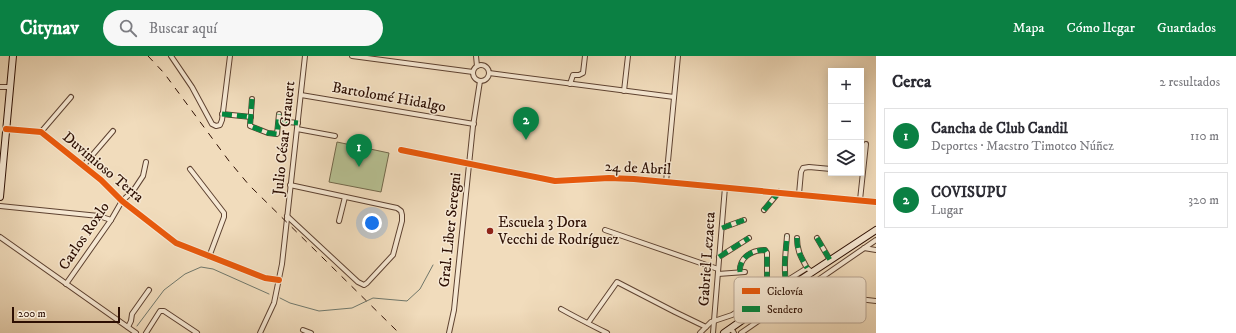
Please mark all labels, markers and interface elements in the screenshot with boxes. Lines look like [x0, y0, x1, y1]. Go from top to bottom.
search box [103, 10, 383, 46]
text: Citynav [20, 17, 79, 40]
icon: search [117, 17, 139, 39]
text: Buscar aquí [149, 19, 217, 38]
text: Mapa [1013, 19, 1044, 37]
text: Cómo llegar [1066, 19, 1135, 37]
text: Guardados [1157, 19, 1216, 37]
map controls [828, 68, 864, 176]
button: + [828, 68, 864, 104]
text: Cerca [892, 71, 931, 93]
text: 2 resultados [1159, 74, 1220, 90]
street label: Bartolomé Hidalgo [331, 78, 447, 116]
street label: Julio César Grauert [268, 80, 299, 198]
button: − [828, 104, 864, 140]
pin: 2 [513, 107, 539, 140]
text: Cancha de Club Candil [931, 119, 1068, 138]
street label: Duvimioso Terra [58, 127, 148, 207]
text: 1 [904, 128, 908, 144]
text: 110 m [1190, 128, 1219, 144]
pin: 1 [346, 134, 372, 167]
text: Deportes · Maestro Timoteo Núñez [931, 138, 1114, 154]
button: layers [828, 140, 864, 176]
street label: 24 de Abril [604, 157, 672, 179]
street label: Gral. Liber Seregni [435, 172, 465, 288]
text: COVISUPU [931, 183, 1007, 202]
text: 2 [903, 192, 909, 208]
text: 320 m [1188, 192, 1219, 208]
street label: Carlos Roxlo [54, 198, 114, 274]
text: Lugar [931, 202, 963, 218]
street label: Gabriel Lezaeta [694, 211, 720, 307]
your location [362, 213, 382, 233]
place label: Escuela 3 Dora Vecchi de Rodríguez [497, 213, 620, 249]
marker: Escuela 3 Dora Vecchi de Rodríguez [485, 226, 495, 236]
legend [734, 277, 866, 323]
text: Ciclovía [767, 285, 803, 299]
text: Sendero [767, 303, 803, 317]
scale bar [12, 305, 120, 324]
text: 200 m [18, 307, 46, 321]

